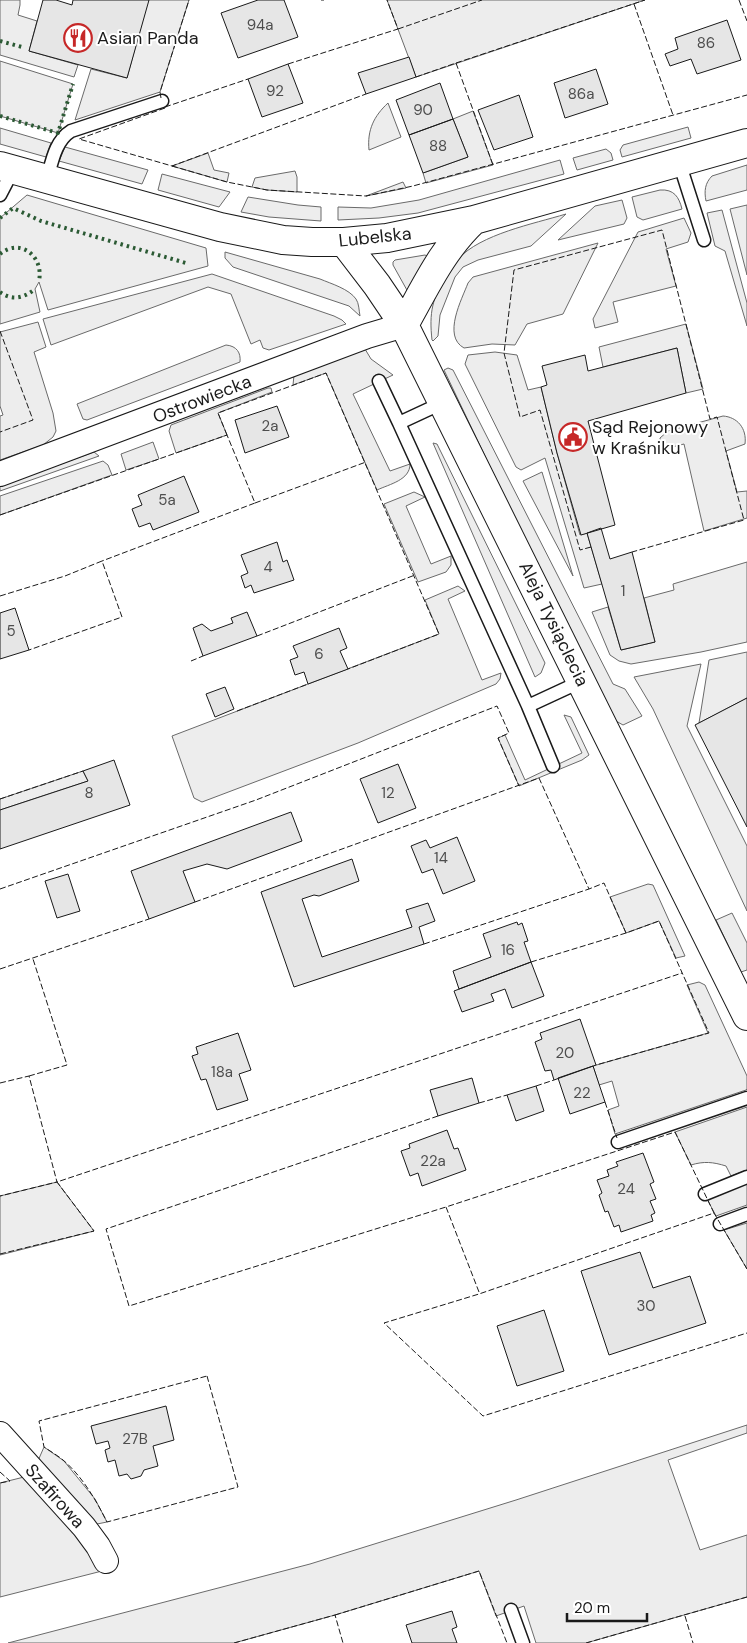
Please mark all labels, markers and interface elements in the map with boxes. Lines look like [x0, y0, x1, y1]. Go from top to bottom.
house number: 94a [247, 15, 273, 35]
restaurant icon: Asian Panda [63, 23, 93, 53]
place label: Asian Panda [97, 26, 198, 50]
house number: 86 [697, 33, 715, 53]
house number: 92 [266, 81, 284, 101]
house number: 86a [568, 84, 594, 104]
house number: 90 [413, 100, 433, 120]
house number: 88 [429, 136, 447, 156]
street label: Lubelska [337, 221, 413, 253]
street label: Ostrowiecka [149, 369, 255, 429]
place label: Sąd Rejonowy w Kraśniku [592, 415, 708, 460]
house number: 2a [262, 416, 278, 436]
public building icon: Sąd Rejonowy w Kraśniku [558, 422, 588, 452]
house number: 5a [158, 490, 176, 510]
house number: 4 [263, 557, 273, 577]
street label: Aleja Tysiąclecia [513, 558, 595, 690]
house number: 1 [621, 581, 625, 601]
house number: 5 [6, 621, 16, 641]
house number: 6 [314, 644, 324, 664]
house number: 8 [84, 783, 94, 803]
house number: 12 [381, 783, 395, 803]
house number: 14 [434, 848, 448, 868]
house number: 16 [501, 940, 515, 960]
house number: 20 [556, 1043, 574, 1063]
house number: 18a [211, 1062, 233, 1082]
house number: 22 [573, 1083, 591, 1103]
house number: 22a [420, 1151, 446, 1171]
house number: 24 [617, 1179, 635, 1199]
house number: 30 [636, 1296, 656, 1316]
house number: 27B [122, 1429, 148, 1449]
street label: Szafirowa [20, 1459, 90, 1533]
scale bar [567, 1590, 647, 1622]
text: 20 m [574, 1598, 610, 1618]

